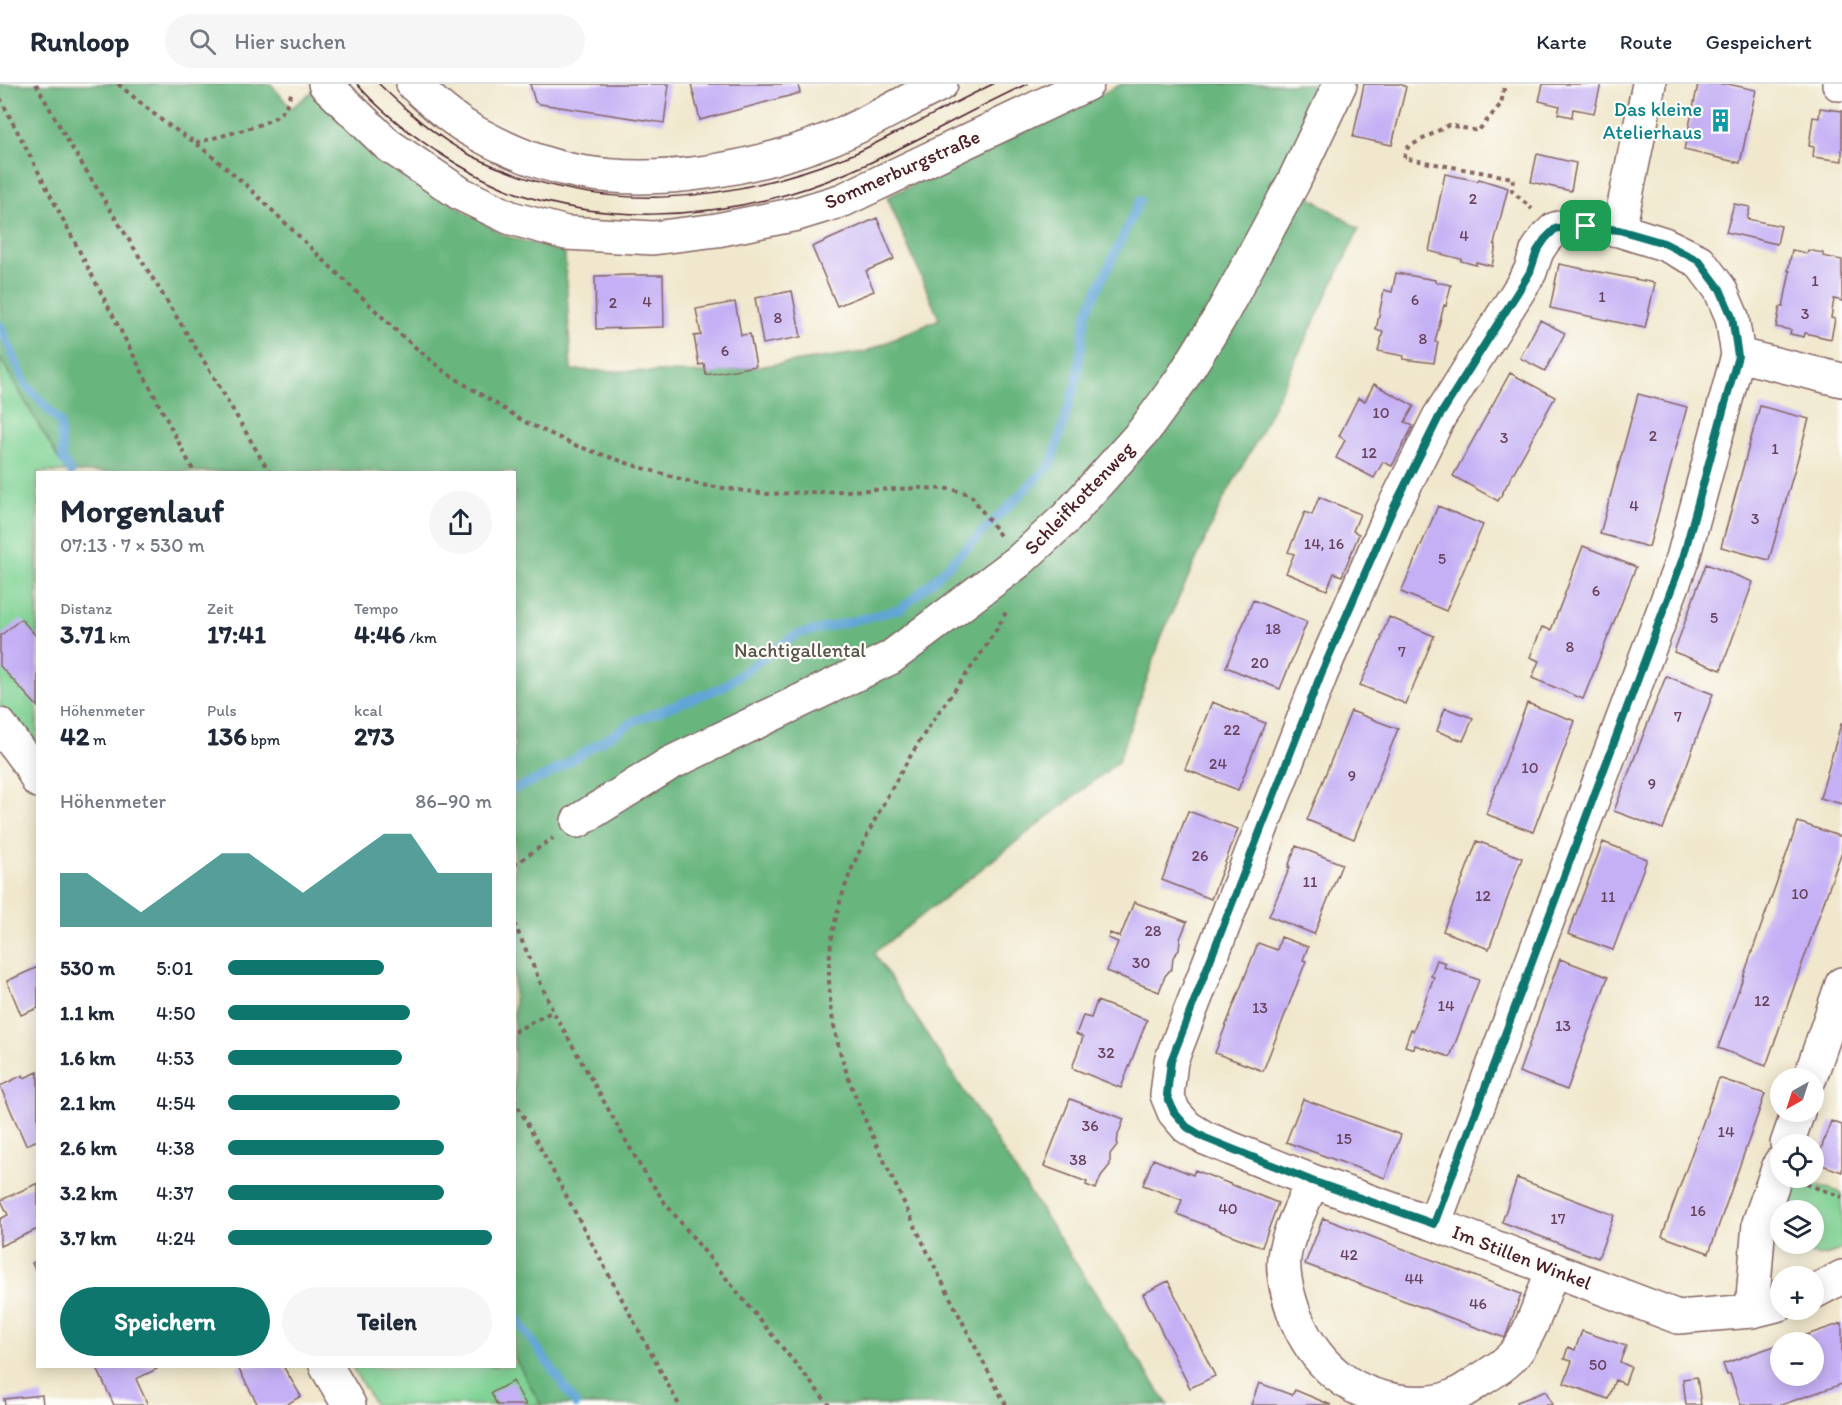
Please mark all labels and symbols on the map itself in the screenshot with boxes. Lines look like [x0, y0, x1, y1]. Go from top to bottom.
place label: Das kleine Atelierhaus [1603, 97, 1702, 144]
building icon: Das kleine Atelierhaus [1707, 107, 1733, 133]
street label: Sommerburgstraße [821, 124, 983, 214]
house number: 2 [1469, 189, 1478, 208]
pin [1560, 200, 1611, 251]
house number: 4 [1459, 226, 1469, 245]
house number: 1 [1811, 271, 1819, 290]
house number: 1 [1598, 287, 1606, 306]
house number: 6 [1411, 290, 1419, 309]
house number: 4 [642, 292, 652, 311]
house number: 2 [609, 293, 618, 312]
house number: 3 [1801, 304, 1810, 323]
house number: 8 [774, 308, 783, 327]
house number: 8 [1419, 329, 1428, 348]
house number: 6 [721, 341, 729, 360]
house number: 10 [1372, 403, 1390, 422]
house number: 2 [1649, 426, 1658, 445]
house number: 3 [1500, 428, 1509, 447]
street label: Schleifkottenweg [1019, 436, 1139, 559]
house number: 1 [1771, 439, 1779, 458]
house number: 12 [1361, 443, 1378, 462]
house number: 4 [1629, 496, 1639, 515]
house number: 3 [1751, 509, 1760, 528]
house number: 14, 16 [1304, 534, 1344, 553]
house number: 5 [1438, 549, 1446, 568]
house number: 6 [1592, 581, 1600, 600]
house number: 5 [1710, 608, 1718, 627]
house number: 18 [1265, 619, 1281, 638]
house number: 8 [1566, 637, 1575, 656]
park label: Nachtigallental [734, 638, 866, 662]
house number: 7 [1398, 642, 1406, 661]
house number: 20 [1251, 653, 1269, 672]
house number: 7 [1674, 707, 1682, 726]
house number: 22 [1224, 720, 1241, 739]
house number: 24 [1209, 754, 1227, 773]
house number: 10 [1521, 758, 1539, 777]
house number: 9 [1348, 766, 1356, 785]
house number: 9 [1648, 774, 1656, 793]
house number: 26 [1192, 846, 1208, 865]
house number: 11 [1303, 872, 1318, 891]
house number: 10 [1791, 884, 1809, 903]
house number: 12 [1475, 886, 1492, 905]
house number: 11 [1601, 887, 1616, 906]
house number: 28 [1144, 921, 1162, 940]
house number: 30 [1132, 953, 1150, 972]
house number: 12 [1754, 991, 1771, 1010]
house number: 14 [1437, 996, 1455, 1015]
house number: 13 [1252, 998, 1268, 1017]
house number: 13 [1555, 1016, 1571, 1035]
house number: 32 [1097, 1043, 1115, 1062]
north arrow [1770, 1068, 1824, 1122]
house number: 36 [1081, 1116, 1099, 1135]
house number: 14 [1717, 1122, 1735, 1141]
house number: 15 [1336, 1129, 1352, 1148]
house number: 38 [1069, 1150, 1087, 1169]
house number: 40 [1218, 1199, 1238, 1218]
house number: 16 [1690, 1201, 1706, 1220]
house number: 17 [1550, 1209, 1566, 1228]
street label: Im Stillen Winkel [1449, 1219, 1595, 1295]
house number: 42 [1340, 1245, 1359, 1264]
house number: 44 [1404, 1269, 1424, 1288]
house number: 46 [1469, 1294, 1487, 1313]
house number: 50 [1589, 1355, 1607, 1374]

